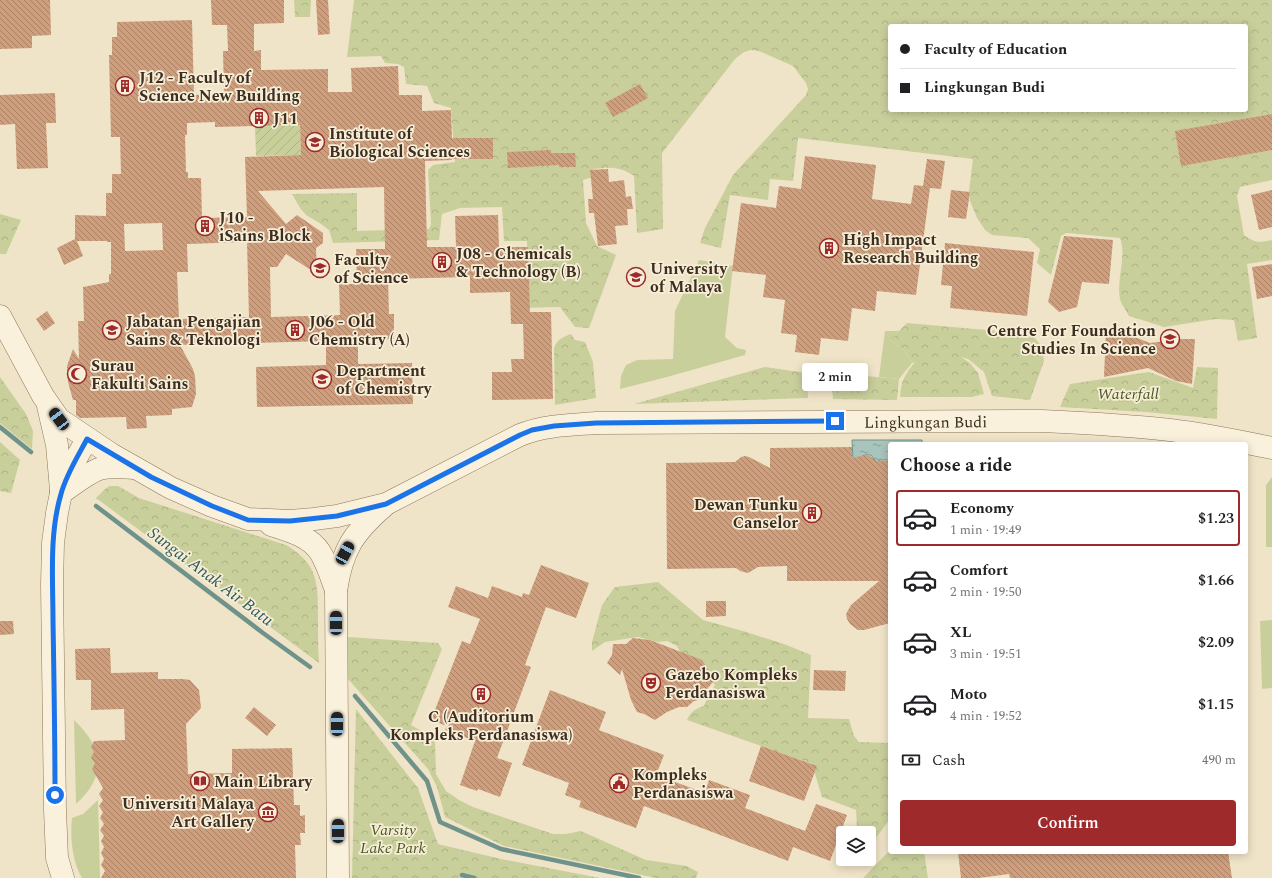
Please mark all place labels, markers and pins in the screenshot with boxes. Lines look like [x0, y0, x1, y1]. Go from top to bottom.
place label: J12 - Faculty of Science New Building [139, 66, 300, 108]
building icon: J12 - Faculty of Science New Building [114, 75, 136, 97]
building icon: J11 [248, 107, 270, 129]
place label: J11 [273, 107, 298, 131]
place label: Institute of Biological Sciences [329, 122, 470, 164]
school or university icon: Institute of Biological Sciences [304, 131, 326, 153]
place label: J10 - iSains Block [219, 206, 311, 248]
building icon: J10 - iSains Block [194, 215, 216, 237]
place label: High Impact Research Building [843, 228, 978, 270]
building icon: High Impact Research Building [818, 237, 840, 259]
place label: J08 - Chemicals & Technology (B) [456, 242, 581, 284]
place label: Faculty of Science [334, 248, 409, 290]
building icon: J08 - Chemicals & Technology (B) [431, 251, 453, 273]
school or university icon: Faculty of Science [309, 257, 331, 279]
place label: University of Malaya [650, 257, 728, 299]
school or university icon: University of Malaya [625, 266, 647, 288]
place label: Jabatan Pengajian Sains & Teknologi [126, 310, 261, 352]
place label: J06 - Old Chemistry (A) [309, 310, 410, 352]
school or university icon: Jabatan Pengajian Sains & Teknologi [101, 319, 123, 341]
building icon: J06 - Old Chemistry (A) [284, 319, 306, 341]
place label: Centre For Foundation Studies In Science [987, 319, 1156, 361]
school or university icon: Centre For Foundation Studies In Science [1159, 328, 1181, 350]
place label: Surau Fakulti Sains [91, 354, 189, 396]
place label: Department of Chemistry [336, 359, 433, 401]
mosque icon: Surau Fakulti Sains [66, 363, 88, 385]
school or university icon: Department of Chemistry [311, 368, 333, 390]
place label: Dewan Tunku Canselor [694, 493, 799, 535]
building icon: Dewan Tunku Canselor [801, 502, 823, 524]
place label: Gazebo Kompleks Perdanasiswa [665, 663, 798, 705]
theatre icon: Gazebo Kompleks Perdanasiswa [640, 672, 662, 694]
building icon: C (Auditorium Kompleks Perdanasiswa) [470, 683, 492, 705]
place label: C (Auditorium Kompleks Perdanasiswa) [390, 705, 572, 747]
place label: Kompleks Perdanasiswa [633, 763, 734, 805]
library icon: Main Library [189, 770, 211, 792]
place label: Main Library [214, 770, 313, 794]
public building icon: Kompleks Perdanasiswa [608, 772, 630, 794]
place label: Universiti Malaya Art Gallery [122, 792, 255, 834]
museum icon: Universiti Malaya Art Gallery [257, 801, 279, 823]

